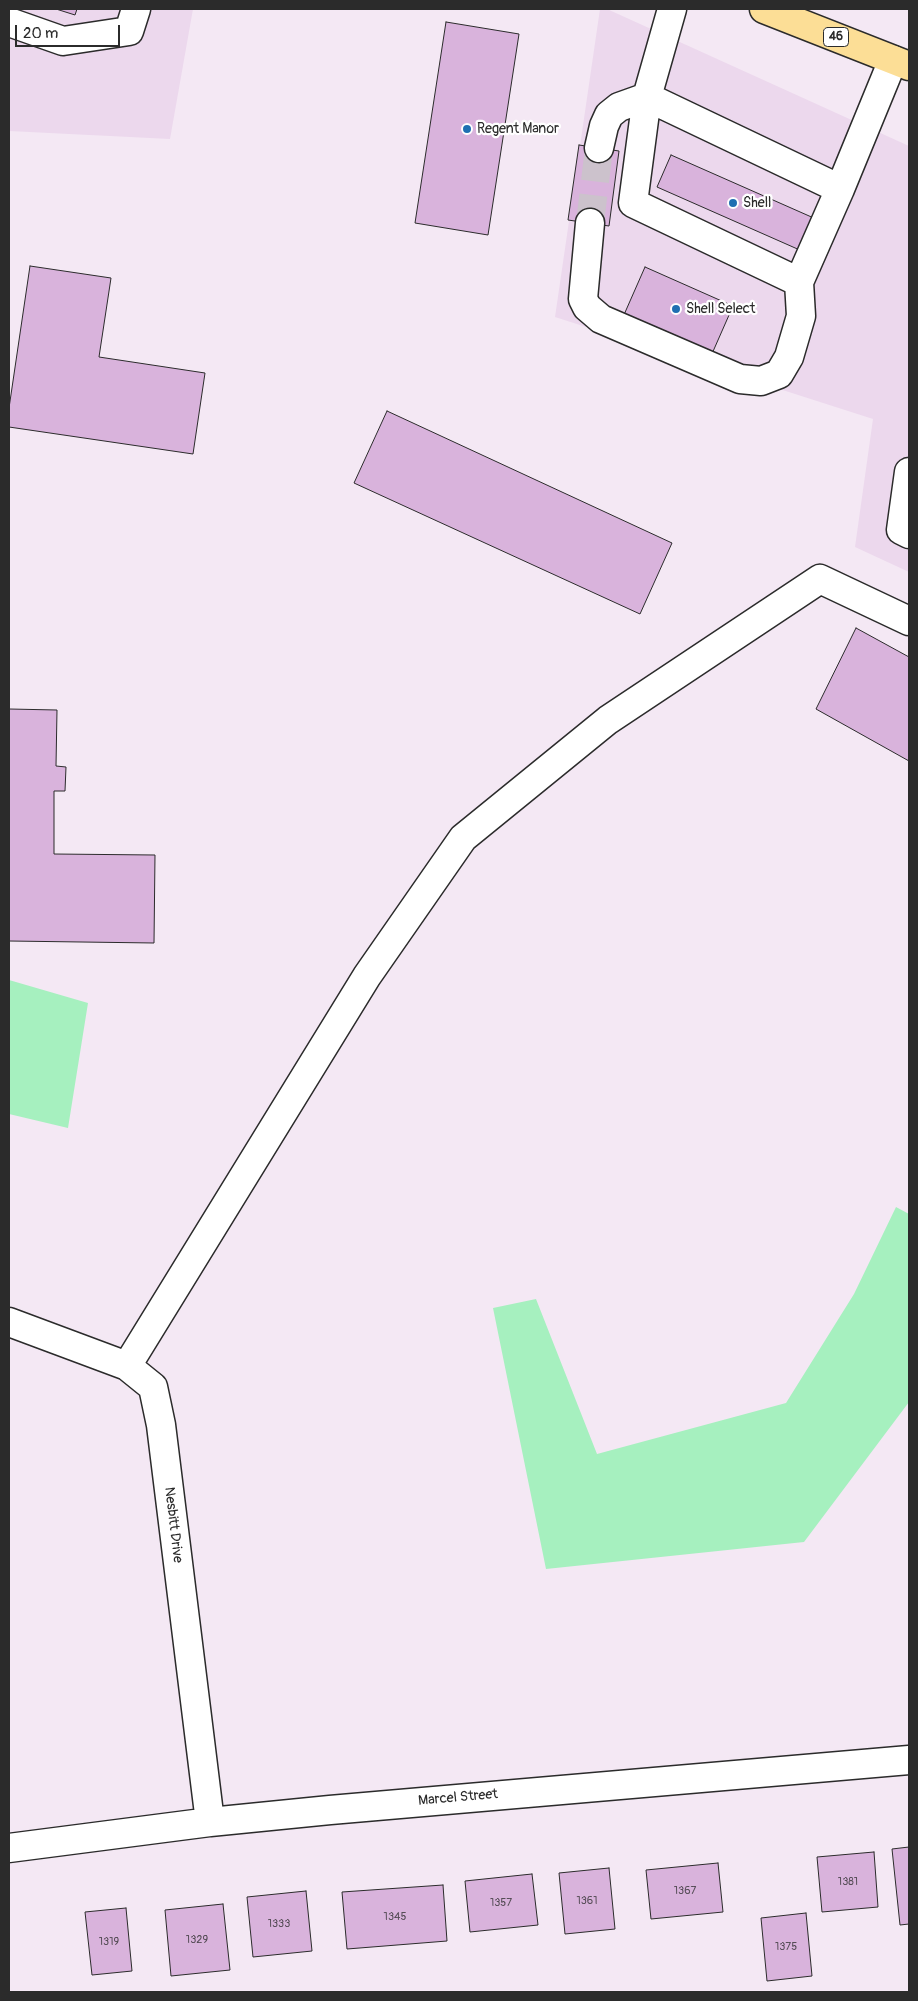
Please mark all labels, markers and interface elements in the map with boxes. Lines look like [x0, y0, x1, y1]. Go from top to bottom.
scale bar [18, 15, 122, 47]
text: 20 m [23, 24, 58, 43]
road number: 46 [824, 28, 848, 46]
place label: Regent Manor [477, 121, 559, 137]
marker: Regent Manor [461, 123, 473, 135]
place label: Shell [743, 195, 771, 211]
marker: Shell [727, 197, 739, 209]
place label: Shell Select [686, 301, 755, 317]
marker: Shell Select [670, 303, 682, 315]
street label: Nesbitt Drive [160, 1486, 186, 1564]
street label: Marcel Street [417, 1786, 499, 1810]
house number: 1381 [838, 1875, 858, 1889]
house number: 1367 [674, 1884, 696, 1898]
house number: 1361 [576, 1894, 598, 1908]
house number: 1357 [490, 1896, 512, 1910]
house number: 1345 [384, 1910, 406, 1924]
house number: 1333 [268, 1917, 290, 1931]
house number: 1329 [186, 1933, 208, 1947]
house number: 1319 [99, 1935, 119, 1949]
house number: 1375 [775, 1940, 797, 1954]

